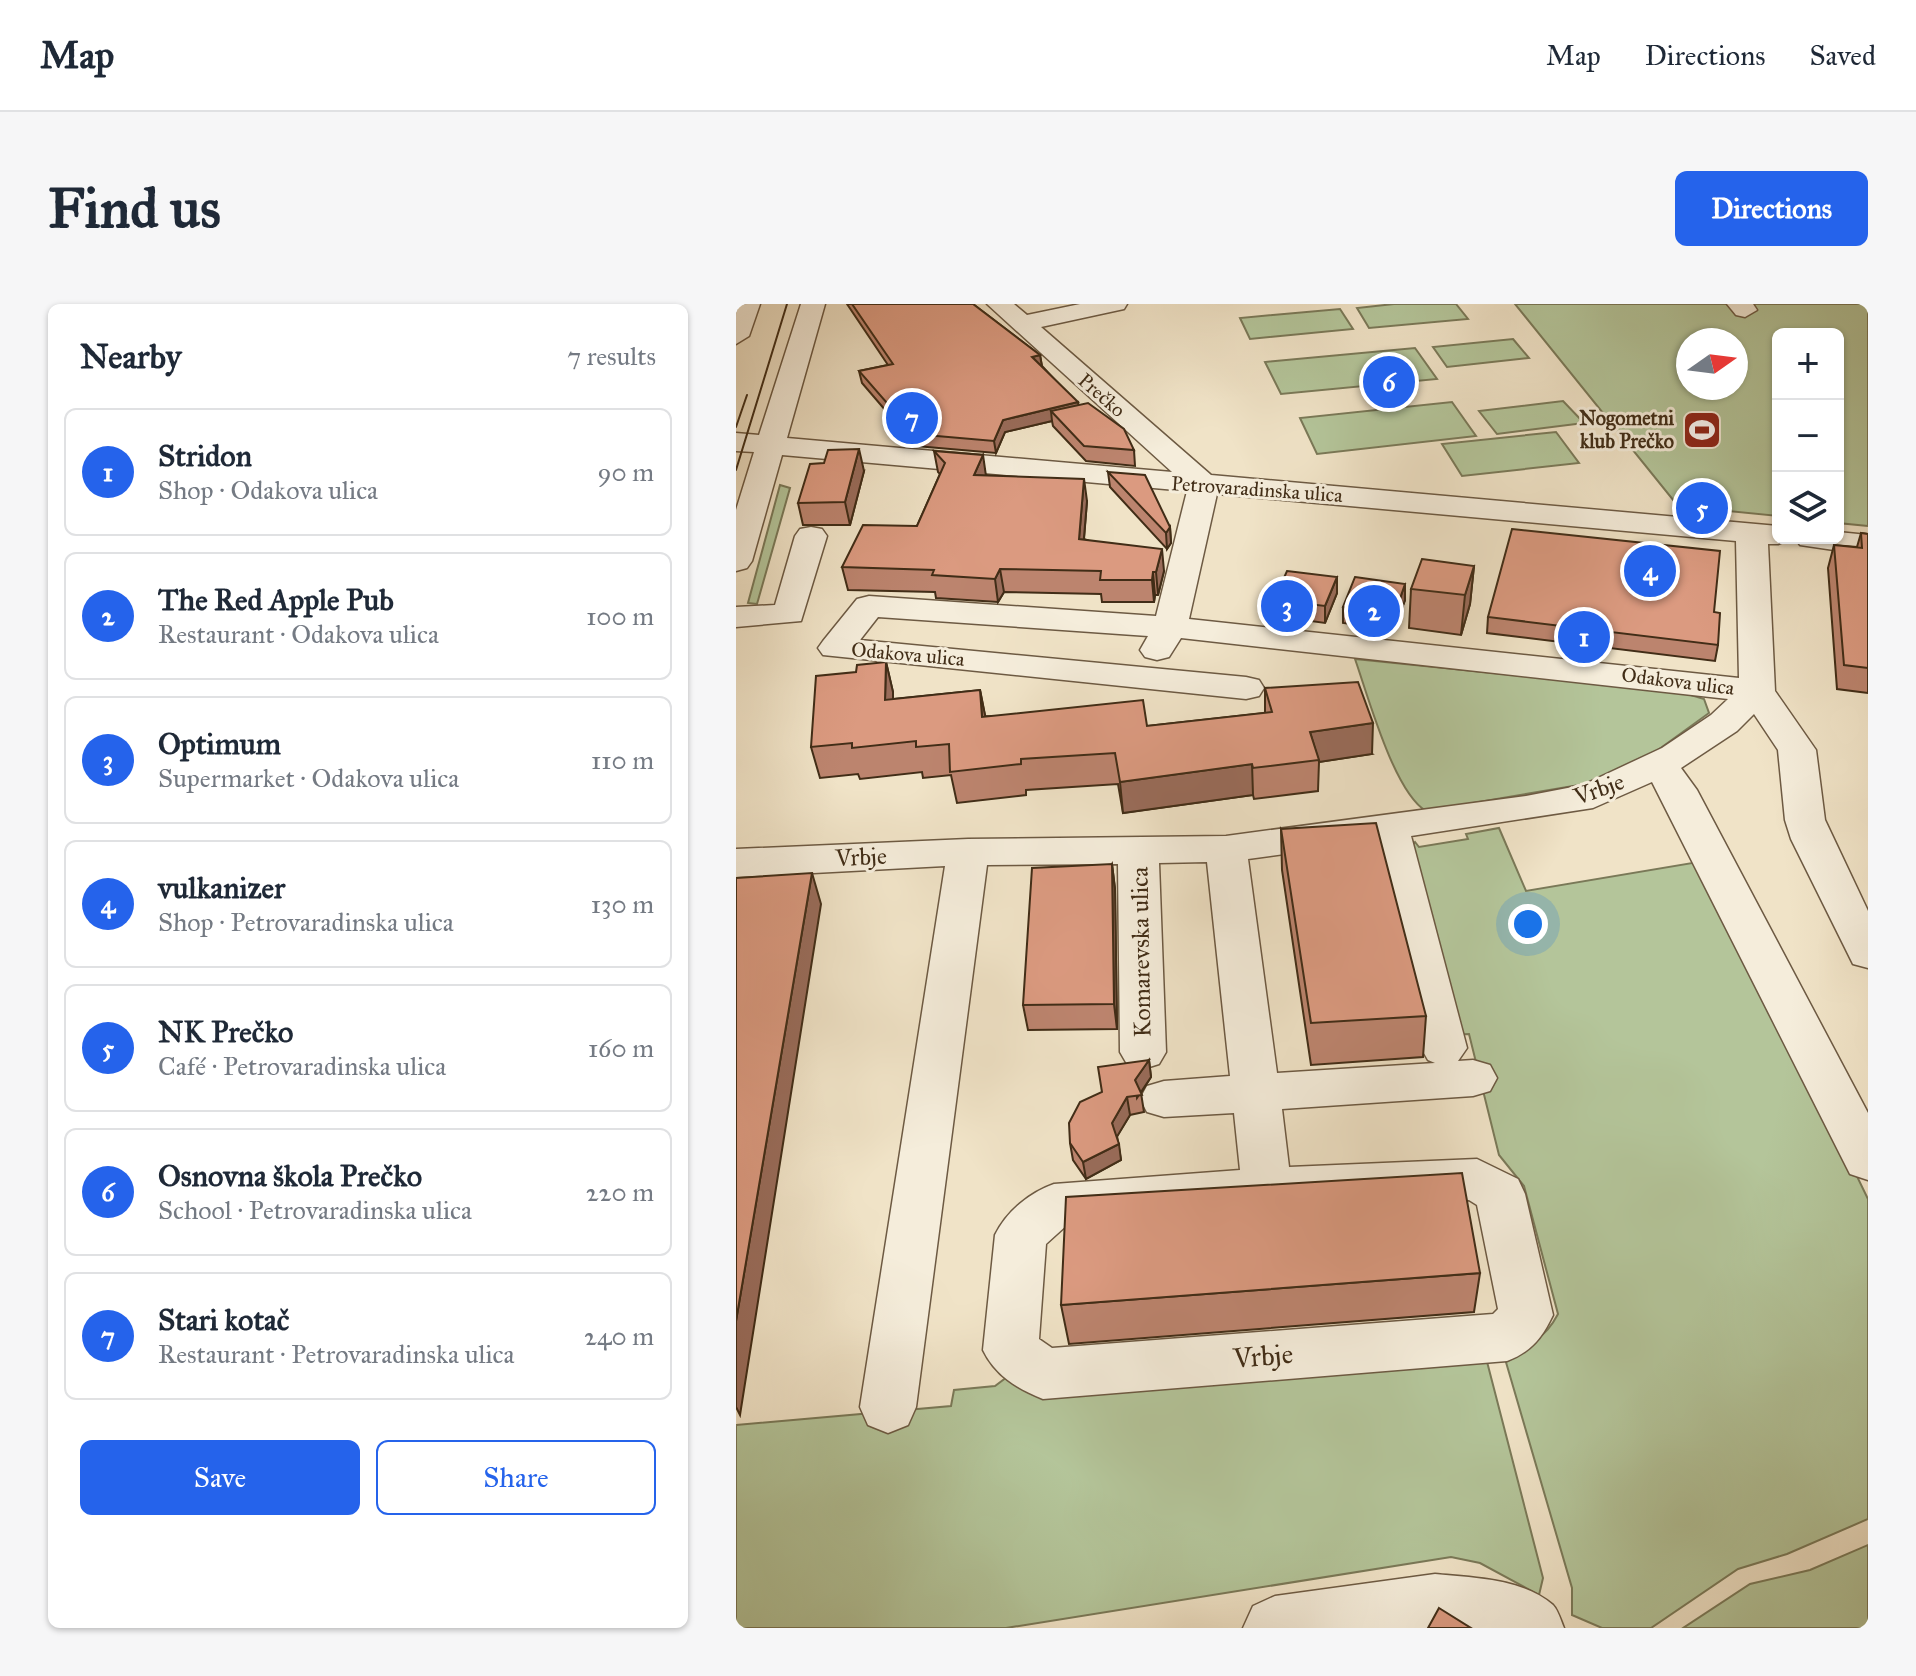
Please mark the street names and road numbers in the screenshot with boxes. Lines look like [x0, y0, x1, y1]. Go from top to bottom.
street label: Prečko [1073, 368, 1131, 422]
street label: Petrovaradinska ulica [1170, 471, 1344, 507]
street label: Odakova ulica [850, 637, 966, 671]
street label: Odakova ulica [1620, 662, 1736, 700]
street label: Vrbje [1569, 766, 1628, 812]
street label: Vrbje [834, 841, 887, 873]
street label: Komarevska ulica [1124, 866, 1157, 1038]
street label: Vrbje [1231, 1336, 1294, 1376]

